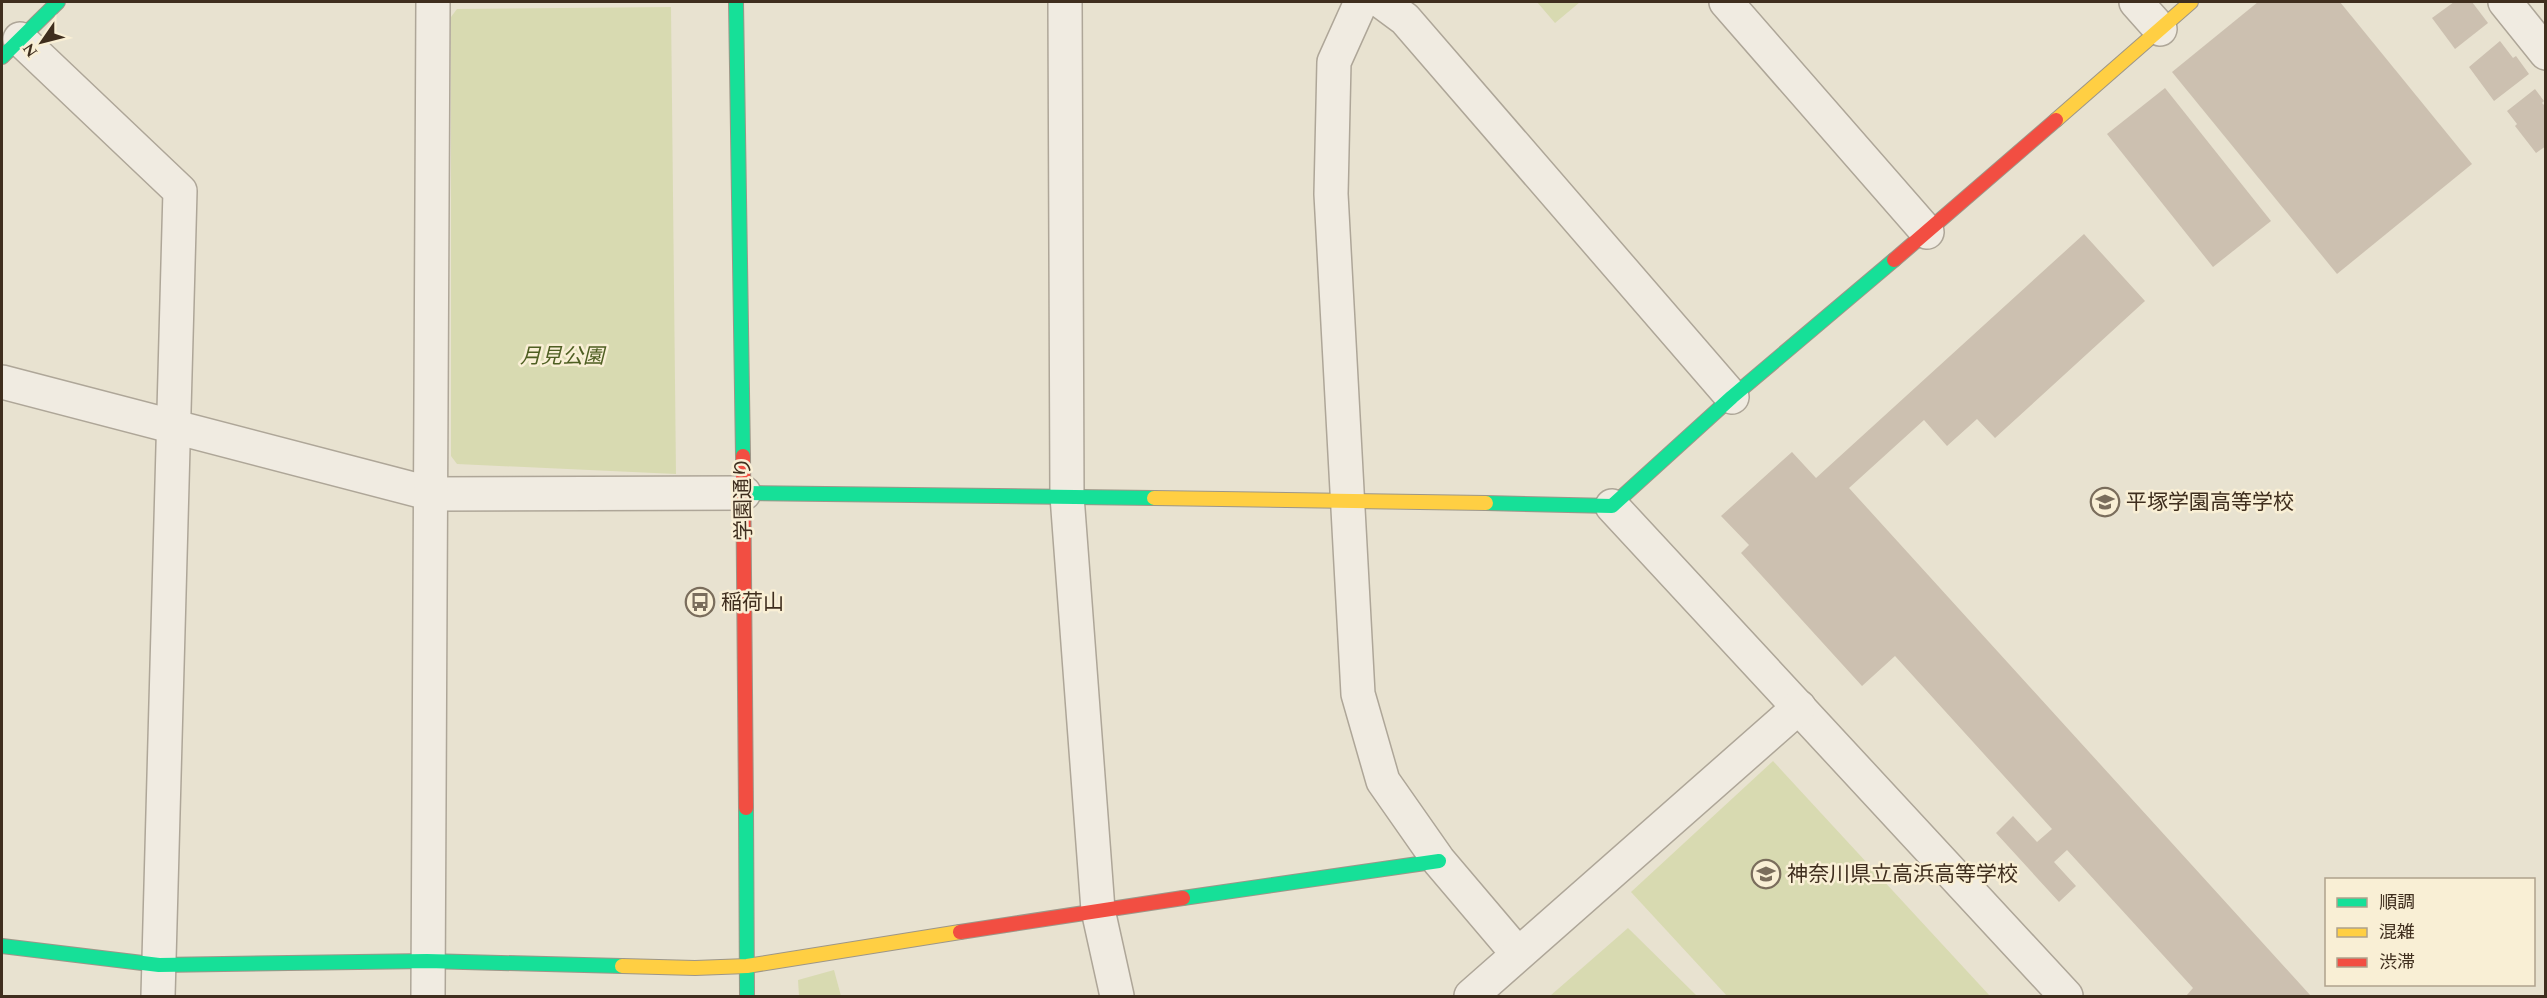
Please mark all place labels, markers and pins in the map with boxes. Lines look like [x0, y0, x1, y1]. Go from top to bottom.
school or university icon: 平塚学園高等学校 [2089, 486, 2121, 518]
place label: 平塚学園高等学校 [2126, 487, 2294, 519]
bus stop icon: 稲荷山 [684, 586, 716, 618]
place label: 稲荷山 [721, 587, 784, 619]
school or university icon: 神奈川県立高浜高等学校 [1750, 858, 1782, 890]
place label: 神奈川県立高浜高等学校 [1787, 859, 2018, 891]

